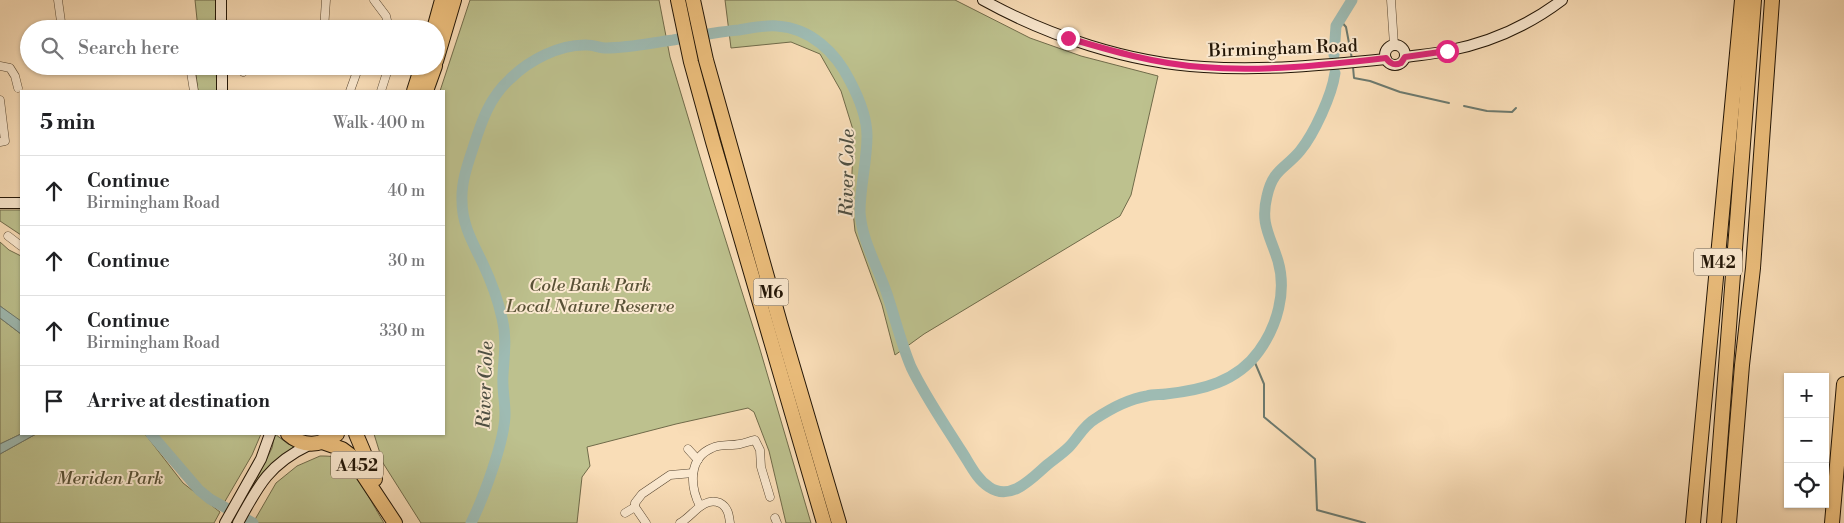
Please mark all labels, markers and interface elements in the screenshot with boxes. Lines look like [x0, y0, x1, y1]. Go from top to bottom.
search box [20, 20, 445, 75]
route end [1057, 27, 1080, 50]
icon: search [38, 34, 66, 62]
street label: Birmingham Road [1207, 34, 1359, 63]
text: Search here [78, 36, 179, 60]
route start [1436, 40, 1459, 63]
text: 5 min [40, 110, 95, 136]
text: Walk · 400 m [333, 113, 425, 133]
water label: River Cole [834, 129, 860, 218]
text: Continue [87, 169, 170, 193]
icon: ahead [40, 177, 68, 205]
text: 40 m [388, 181, 425, 201]
text: Birmingham Road [87, 193, 220, 213]
icon: ahead [40, 247, 68, 275]
road number: M42 [1694, 248, 1742, 276]
text: Continue [87, 249, 170, 273]
text: 30 m [388, 251, 425, 271]
park label: Cole Bank Park Local Nature Reserve [505, 274, 675, 318]
road number: M6 [754, 278, 788, 306]
text: Continue [87, 309, 170, 333]
icon: ahead [40, 317, 68, 345]
text: 330 m [379, 321, 425, 341]
text: Birmingham Road [87, 333, 220, 353]
water label: River Cole [471, 341, 499, 430]
map controls [1784, 373, 1829, 508]
button: + [1784, 373, 1829, 418]
icon: arrive [40, 387, 68, 415]
text: Arrive at destination [87, 389, 270, 413]
button: − [1784, 418, 1829, 463]
road number: A452 [331, 452, 383, 478]
button: locate [1784, 463, 1829, 508]
park label: Meriden Park [57, 467, 163, 490]

